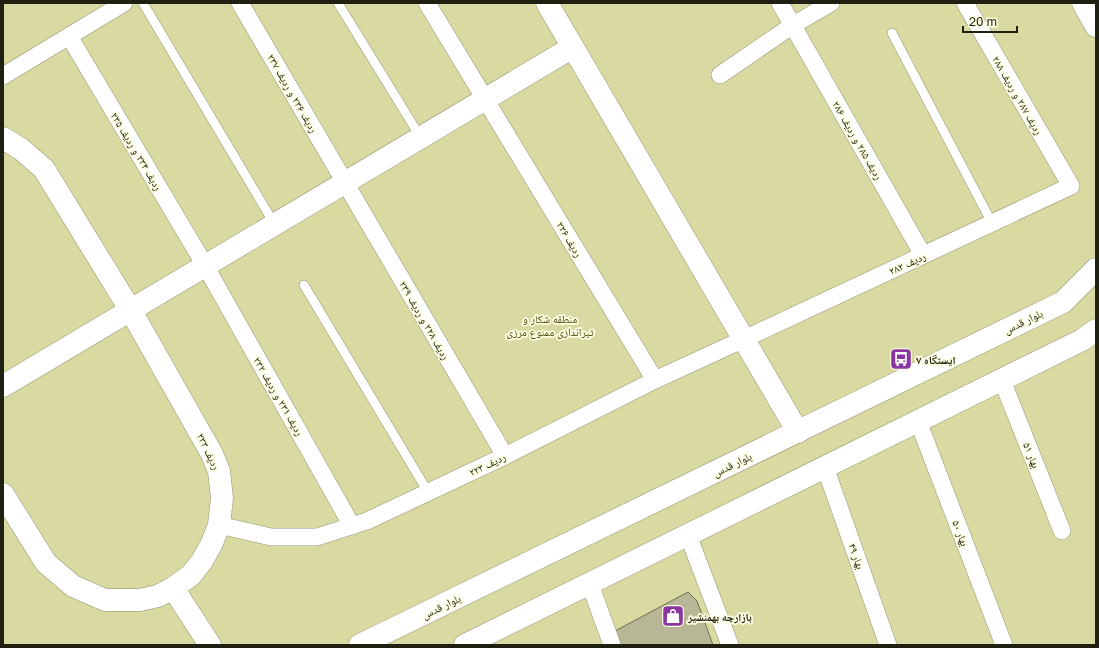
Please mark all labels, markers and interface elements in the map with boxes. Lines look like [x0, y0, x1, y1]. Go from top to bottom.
scale bar [963, 8, 1017, 34]
text: 20 m [969, 14, 997, 29]
street label: ردیف ۲۳۶ و ردیف ۲۳۷ [265, 51, 321, 135]
street label: ردیف ۲۸۷ و ردیف ۲۸۸ [990, 53, 1046, 137]
street label: ردیف ۲۸۵ و ردیف ۲۸۶ [830, 98, 886, 182]
street label: ردیف ۲۳۴ و ردیف ۲۳۵ [108, 110, 165, 193]
street label: ردیف ۲۲۶ [554, 219, 586, 259]
street label: ردیف ۲۸۲ [887, 249, 928, 277]
street label: ردیف ۲۲۸ و ردیف ۲۳۹ [397, 278, 453, 362]
street label: بلوار قدس [1002, 306, 1045, 337]
park label: منطقه شکار و تیراندازی ممنوع مرزی [506, 312, 594, 339]
bus stop icon: ایستگاه ۷ [888, 346, 914, 372]
place label: ایستگاه ۷ [916, 353, 956, 366]
street label: ردیف ۲۳۱ و ردیف ۲۳۲ [251, 354, 307, 438]
street label: ردیف ۲۳۳ [194, 431, 223, 472]
street label: بهار ۵۱ [1021, 440, 1043, 470]
street label: بلوار قدس [711, 449, 754, 480]
street label: ردیف ۲۲۳ [467, 450, 508, 479]
street label: بهار ۵۰ [950, 518, 972, 548]
street label: بهار ۴۹ [846, 541, 868, 571]
street label: بلوار قدس [420, 591, 463, 622]
shop icon: بازارچه بهمنشیر [660, 603, 686, 629]
place label: بازارچه بهمنشیر [687, 610, 752, 624]

